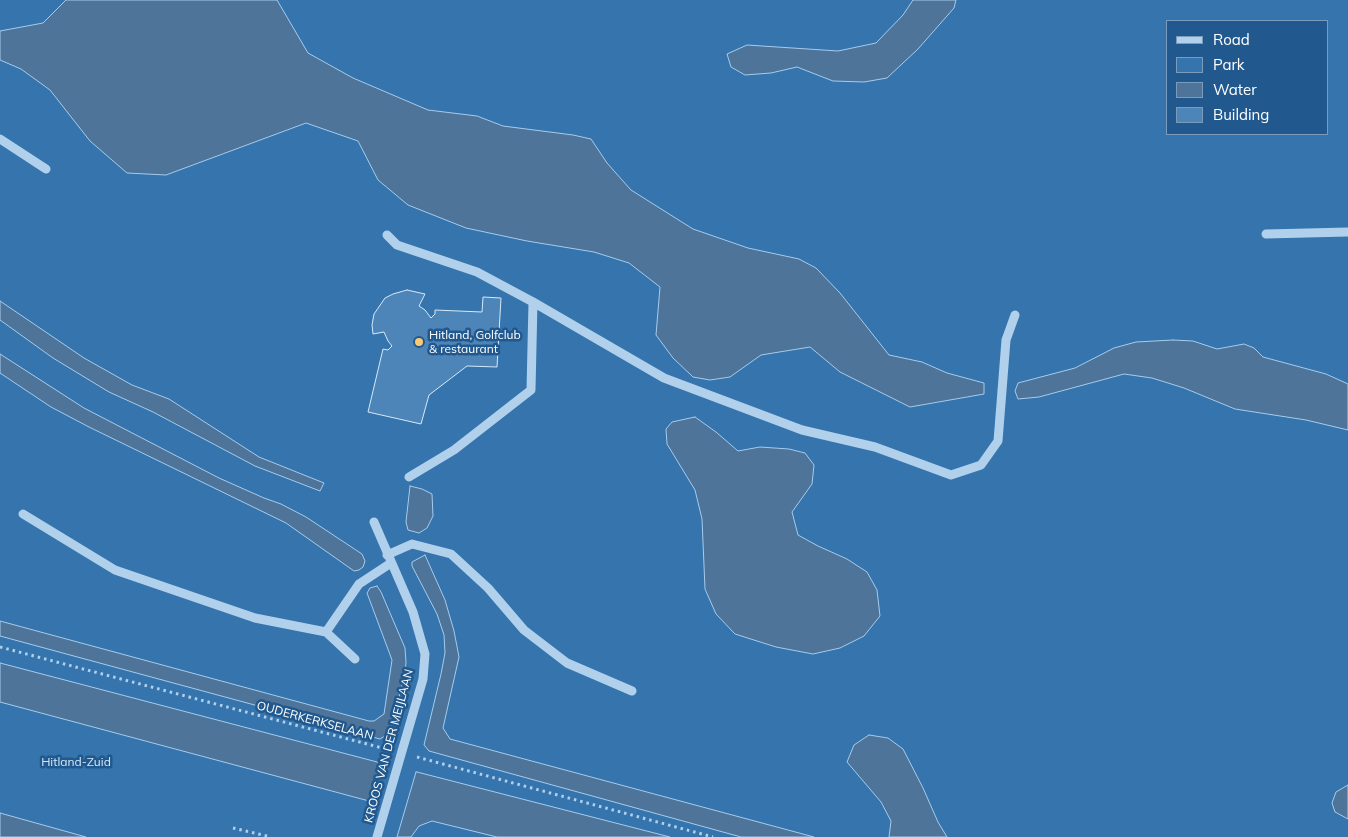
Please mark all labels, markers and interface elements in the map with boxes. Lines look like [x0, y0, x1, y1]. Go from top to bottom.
legend [1166, 20, 1328, 135]
text: Road [1213, 30, 1250, 49]
text: Park [1213, 55, 1245, 74]
text: Water [1213, 80, 1257, 99]
text: Building [1213, 105, 1269, 124]
place label: Hitland, Golfclub & restaurant [429, 328, 521, 356]
marker: Hitland, Golfclub & restaurant [413, 336, 425, 348]
street label: KROOS VAN DER MEIJLAAN [362, 668, 416, 824]
street label: OUDERKERKSELAAN [255, 699, 375, 743]
park label: Hitland-Zuid [41, 755, 111, 769]

